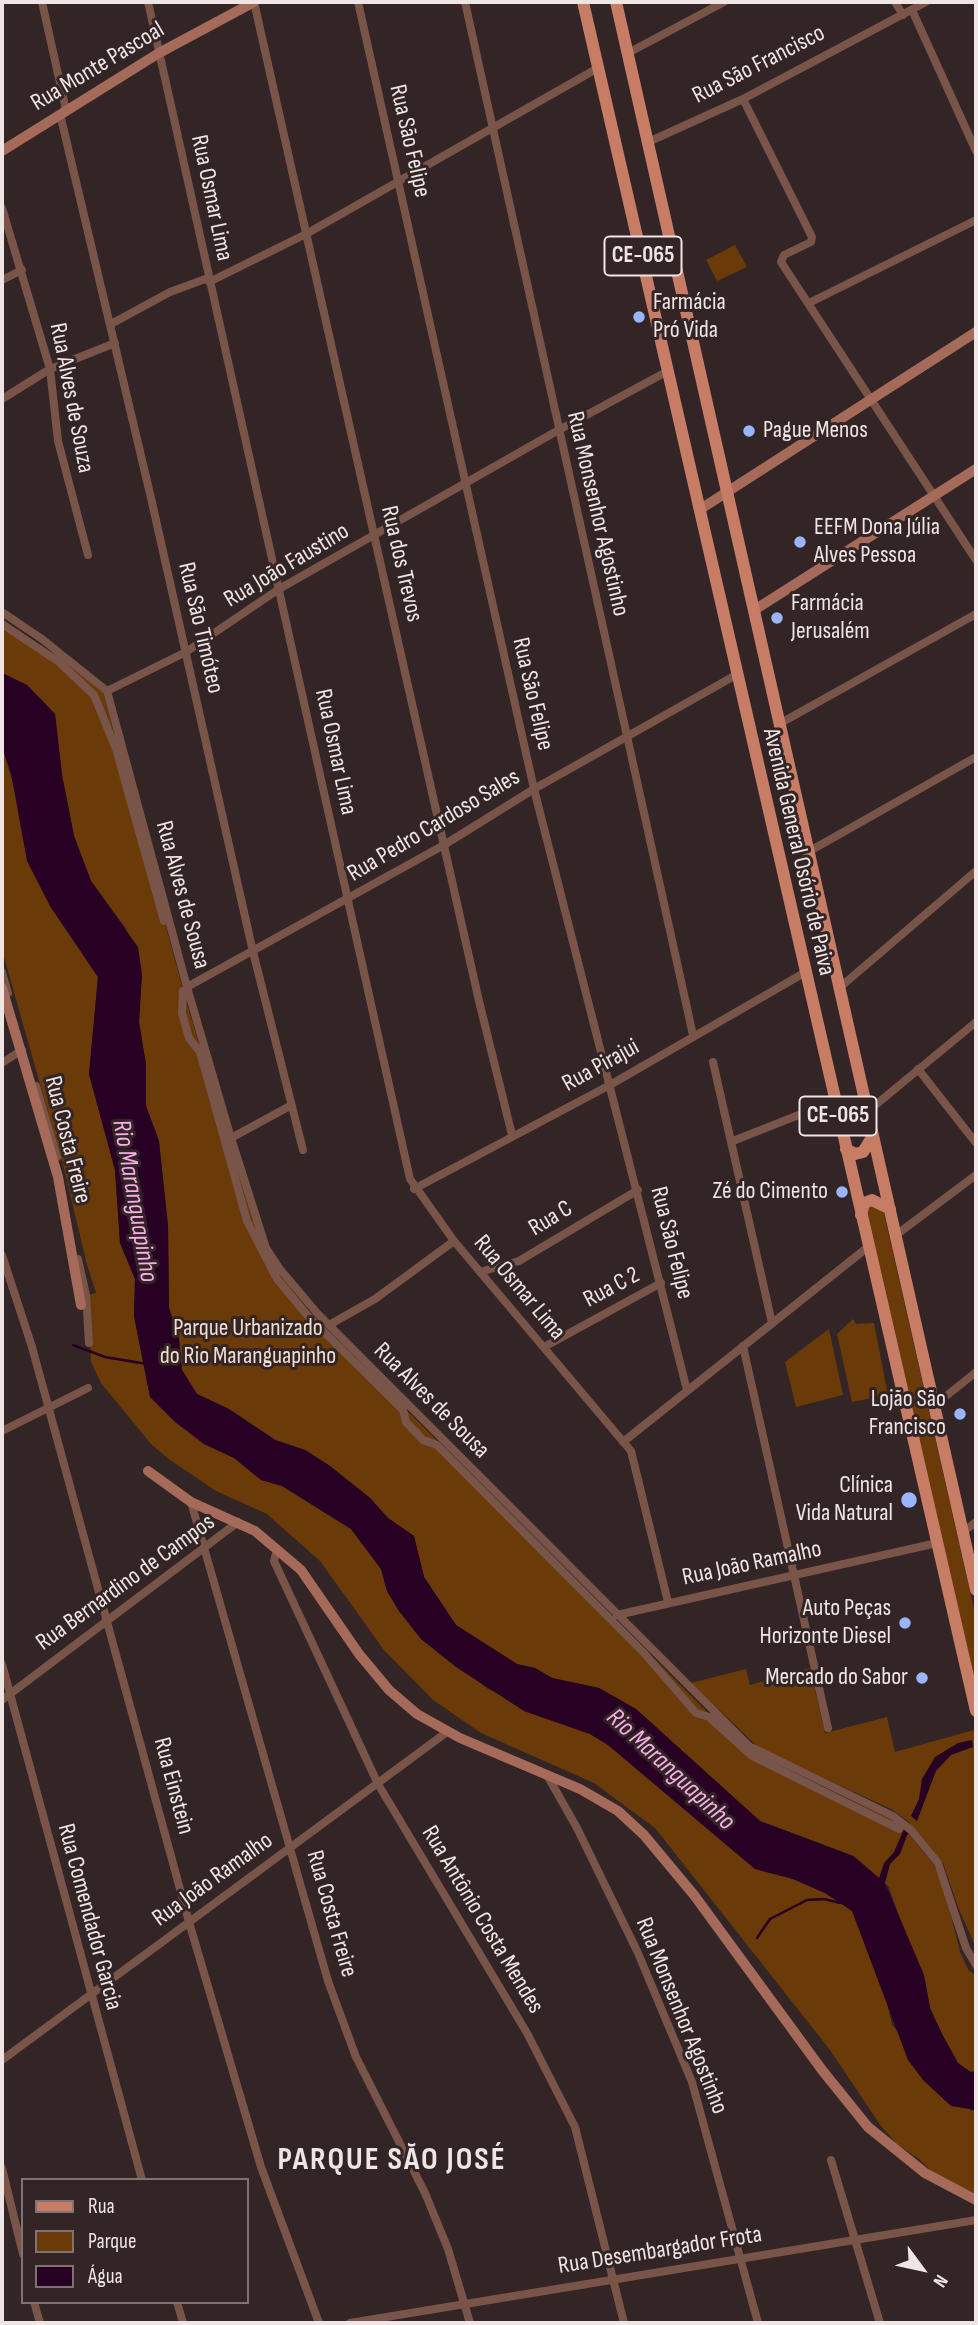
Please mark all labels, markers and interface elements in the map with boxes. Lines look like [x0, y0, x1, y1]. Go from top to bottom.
street label: Rua Monte Pascoal [26, 16, 170, 118]
street label: Rua São Francisco [688, 19, 830, 111]
street label: Rua São Felipe [382, 82, 436, 200]
street label: Rua Osmar Lima [184, 132, 238, 264]
road number: CE-065 [604, 236, 682, 276]
place label: Farmácia Pró Vida [653, 289, 726, 345]
marker: Farmácia Pró Vida [631, 309, 647, 325]
street label: Rua Alves de Souza [42, 321, 100, 475]
street label: Rua Monsenhor Agostinho [559, 409, 635, 619]
place label: Pague Menos [763, 417, 868, 445]
marker: Pague Menos [741, 423, 757, 439]
street label: Rua dos Trevos [374, 503, 428, 625]
place label: EEFM Dona Júlia Alves Pessoa [814, 514, 940, 570]
street label: Rua João Faustino [219, 517, 355, 615]
marker: EEFM Dona Júlia Alves Pessoa [792, 534, 808, 550]
street label: Rua São Timóteo [171, 560, 229, 696]
place label: Farmácia Jerusalém [791, 590, 870, 646]
marker: Farmácia Jerusalém [769, 610, 785, 626]
street label: Rua São Felipe [505, 635, 559, 753]
street label: Rua Osmar Lima [308, 686, 362, 818]
street label: Avenida General Osório de Paiva [756, 726, 840, 978]
street label: Rua Pedro Cardoso Sales [343, 763, 525, 889]
street label: Rua Alves de Sousa [148, 818, 216, 972]
street label: Rua Pirajui [558, 1033, 644, 1099]
street label: Rua Costa Freire [37, 1073, 97, 1207]
road number: CE-065 [800, 1096, 876, 1135]
water label: Rio Maranguapinho [104, 1117, 164, 1285]
place label: Zé do Cimento [713, 1178, 828, 1206]
street label: Rua São Felipe [643, 1184, 699, 1302]
marker: Zé do Cimento [834, 1184, 850, 1200]
street label: Rua C [524, 1195, 578, 1243]
street label: Rua Osmar Lima [467, 1230, 571, 1346]
street label: Rua C 2 [579, 1261, 645, 1315]
park label: Parque Urbanizado do Rio Maranguapinho [160, 1315, 336, 1371]
street label: Rua Alves de Sousa [367, 1337, 495, 1465]
place label: Lojão São Francisco [869, 1386, 946, 1442]
marker: Lojão São Francisco [952, 1406, 968, 1422]
place label: Clínica Vida Natural [796, 1472, 893, 1528]
marker: Clínica Vida Natural [899, 1490, 919, 1510]
street label: Rua Bernardino de Campos [31, 1509, 221, 1657]
street label: Rua João Ramalho [680, 1535, 824, 1593]
place label: Auto Peças Horizonte Diesel [760, 1595, 891, 1651]
marker: Auto Peças Horizonte Diesel [897, 1615, 913, 1631]
place label: Mercado do Sabor [765, 1664, 908, 1692]
marker: Mercado do Sabor [914, 1670, 930, 1686]
water label: Rio Maranguapinho [599, 1703, 741, 1837]
street label: Rua Einstein [146, 1734, 200, 1838]
street label: Rua Comendador Garcia [50, 1821, 128, 2013]
street label: Rua Antônio Costa Mendes [415, 1821, 549, 2019]
street label: Rua João Ramalho [147, 1827, 279, 1933]
street label: Rua Costa Freire [299, 1847, 363, 1981]
street label: Rua Monsenhor Agostinho [628, 1914, 734, 2118]
district label: PARQUE SĂO JOSÉ [279, 2142, 505, 2180]
legend [21, 2178, 248, 2304]
text: Rua [88, 2194, 115, 2219]
street label: Rua Desembargador Frota [556, 2221, 764, 2281]
text: Parque [88, 2229, 136, 2254]
north arrow [887, 2234, 957, 2304]
text: Água [88, 2264, 123, 2289]
text: N [928, 2270, 952, 2291]

